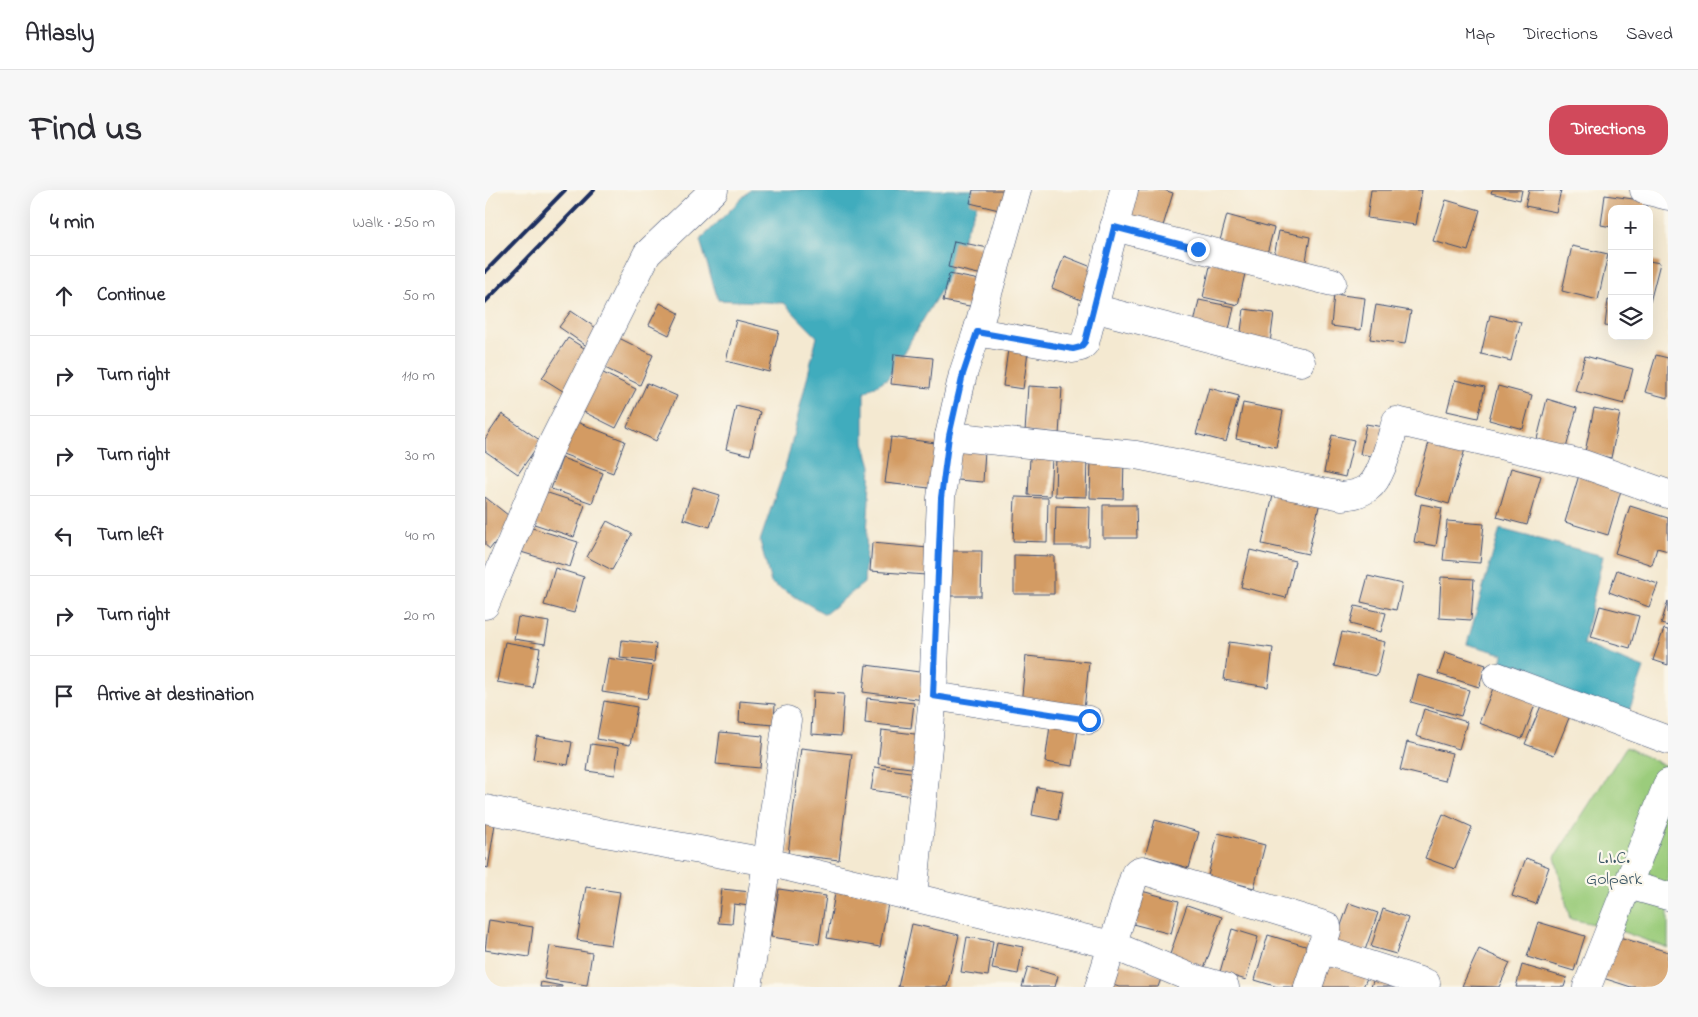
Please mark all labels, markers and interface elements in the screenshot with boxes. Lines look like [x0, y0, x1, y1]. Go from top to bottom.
text: Atlasly [25, 17, 94, 52]
text: Map [1465, 22, 1495, 48]
text: Directions [1523, 22, 1598, 48]
text: Saved [1626, 22, 1673, 48]
text: Find us [30, 105, 142, 156]
button: Directions [1549, 105, 1668, 155]
map controls [1608, 205, 1653, 340]
button: + [1608, 205, 1653, 250]
text: 4 min [50, 208, 94, 238]
text: Walk · 250 m [352, 211, 435, 235]
route end [1187, 238, 1210, 261]
button: − [1608, 250, 1653, 295]
icon: ahead [50, 282, 78, 310]
text: Continue [97, 282, 165, 309]
text: 50 m [403, 284, 435, 308]
button: layers [1608, 295, 1653, 340]
icon: right [50, 362, 78, 390]
text: Turn right [97, 362, 170, 389]
text: 110 m [401, 364, 435, 388]
icon: right [50, 442, 78, 470]
text: Turn right [97, 442, 170, 469]
text: 30 m [405, 444, 435, 468]
icon: left [50, 522, 78, 550]
text: Turn left [97, 522, 164, 549]
text: 40 m [405, 524, 435, 548]
icon: right [50, 602, 78, 630]
text: Turn right [97, 602, 170, 629]
text: 20 m [404, 604, 435, 628]
icon: arrive [50, 682, 78, 710]
text: Arrive at destination [97, 682, 254, 709]
route start [1078, 709, 1101, 732]
park label: L.I.C. Golpark [1586, 846, 1642, 893]

